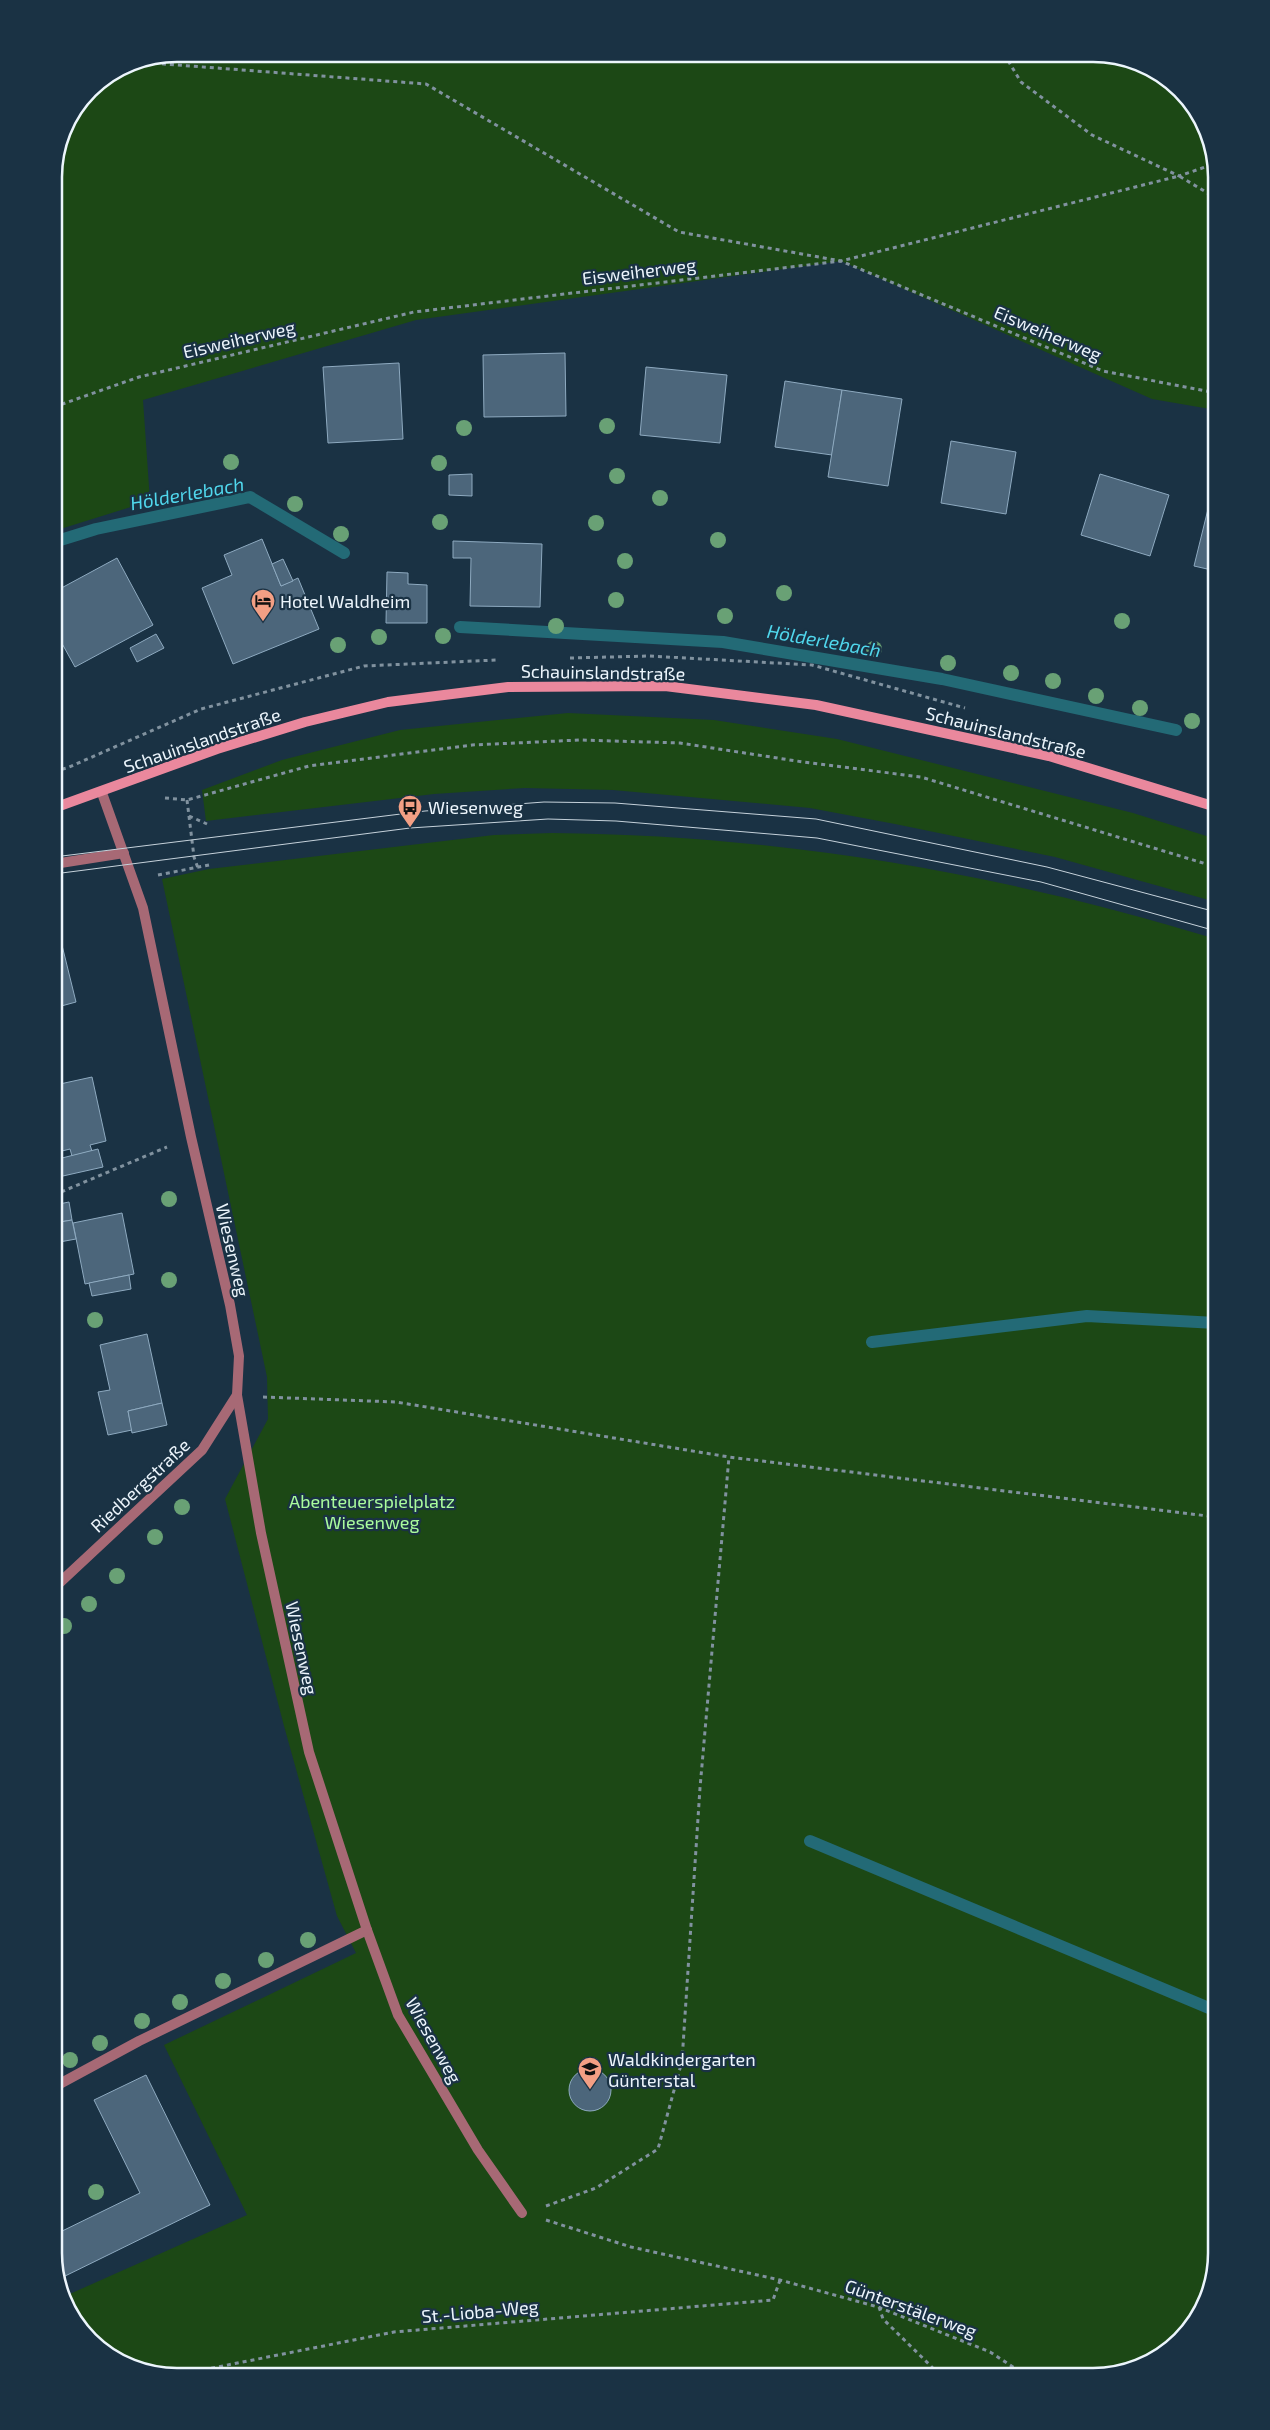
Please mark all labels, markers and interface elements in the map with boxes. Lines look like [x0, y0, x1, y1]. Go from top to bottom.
street label: Eisweiherweg [581, 253, 697, 289]
street label: Eisweiherweg [991, 301, 1105, 365]
street label: Eisweiherweg [181, 315, 297, 363]
water label: Hölderlebach [128, 472, 246, 514]
hotel icon: Hotel Waldheim [250, 588, 276, 622]
place label: Hotel Waldheim [280, 590, 410, 612]
water label: Hölderlebach [765, 619, 883, 661]
street label: Schauinslandstraße [521, 660, 685, 684]
street label: Schauinslandstraße [924, 701, 1088, 763]
street label: Schauinslandstraße [121, 703, 283, 777]
bus stop icon: Wiesenweg [397, 794, 423, 828]
place label: Wiesenweg [428, 796, 523, 818]
street label: Wiesenweg [212, 1201, 254, 1299]
street label: Riedbergstraße [86, 1433, 194, 1537]
park label: Abenteuerspielplatz Wiesenweg [289, 1490, 455, 1533]
street label: Wiesenweg [281, 1599, 323, 1697]
street label: Wiesenweg [401, 1993, 467, 2087]
place label: Waldkindergarten Günterstal [608, 2048, 756, 2091]
school or university icon: Waldkindergarten Günterstal [577, 2056, 603, 2090]
street label: Günterstälerweg [842, 2274, 980, 2342]
street label: St.-Lioba-Weg [421, 2295, 539, 2327]

